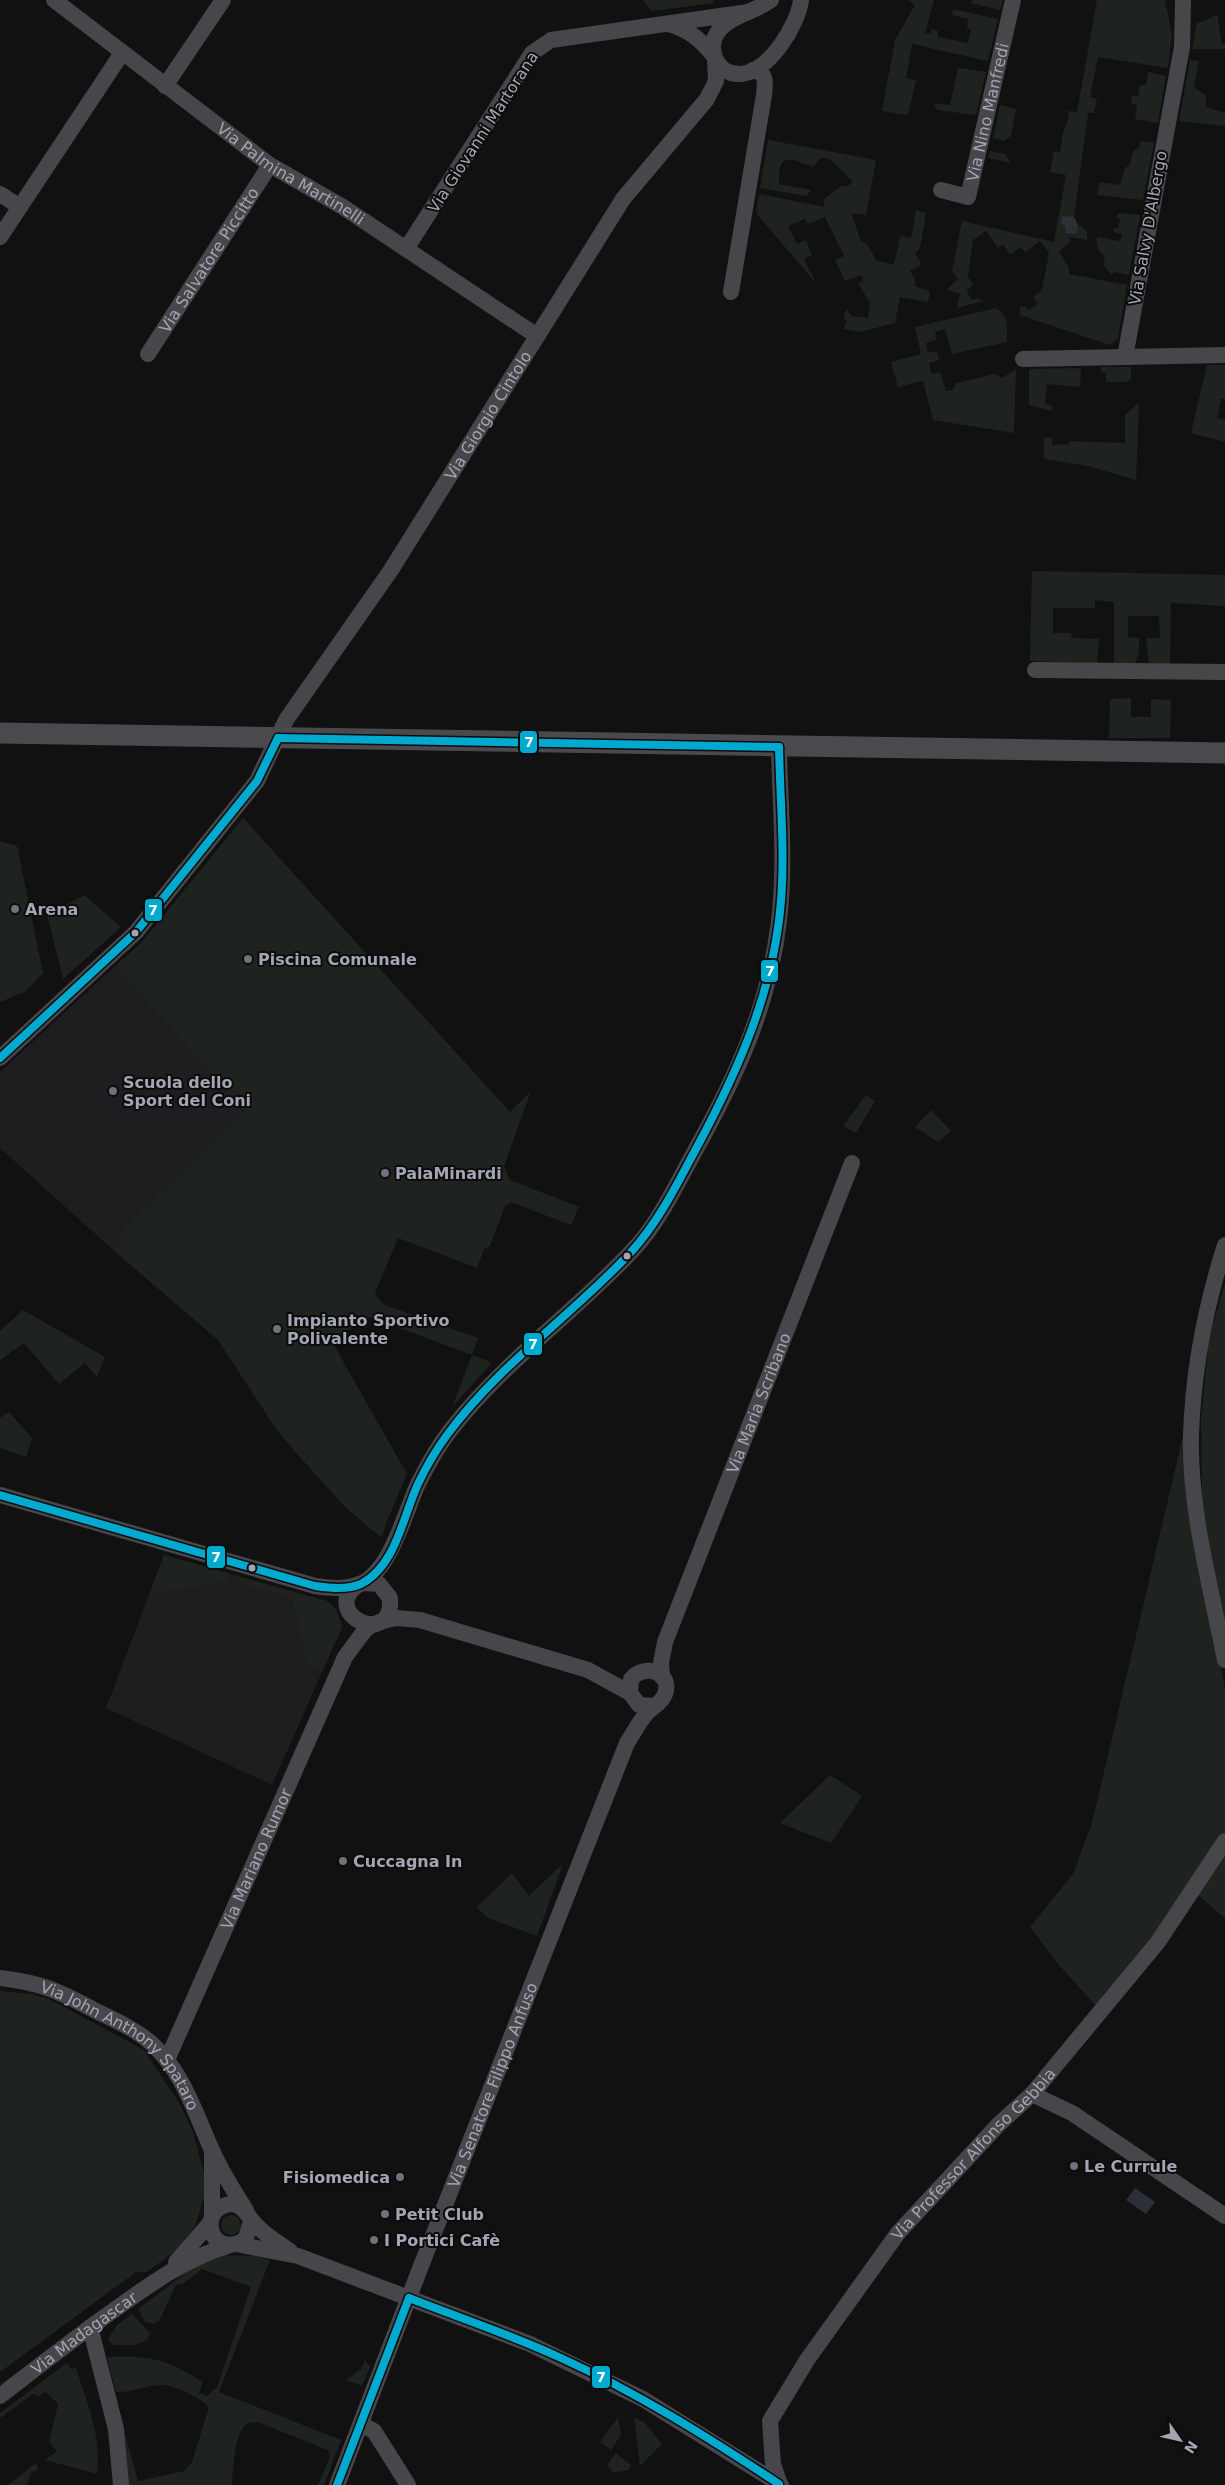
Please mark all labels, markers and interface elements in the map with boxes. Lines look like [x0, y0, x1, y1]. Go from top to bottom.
street label: Via Nino Manfredi [962, 41, 1012, 183]
street label: Via Giovanni Martorana [424, 48, 542, 216]
street label: Via Palmina Martinelli [213, 119, 368, 228]
street label: Via Salvy D'Albergo [1125, 149, 1171, 307]
street label: Via Salvatore Piccitto [155, 184, 263, 336]
street label: Via Giorgio Cintolo [440, 347, 535, 483]
line badge: 7 [519, 730, 538, 754]
text: 7 [524, 734, 534, 750]
line badge: 7 [144, 898, 163, 922]
place label: Arena [25, 900, 78, 919]
text: 7 [148, 902, 158, 918]
marker: Arena [9, 903, 21, 915]
unlabelled marker [130, 928, 140, 938]
place label: Piscina Comunale [258, 950, 417, 969]
marker: Piscina Comunale [242, 953, 254, 965]
line badge: 7 [760, 959, 779, 983]
text: 7 [765, 963, 775, 979]
place label: Scuola dello Sport del Coni [123, 1073, 251, 1110]
marker: Scuola dello Sport del Coni [107, 1085, 119, 1097]
place label: PalaMinardi [395, 1164, 502, 1183]
marker: PalaMinardi [379, 1167, 391, 1179]
unlabelled marker [622, 1251, 632, 1261]
place label: Impianto Sportivo Polivalente [287, 1311, 449, 1348]
marker: Impianto Sportivo Polivalente [271, 1323, 283, 1335]
street label: Via Maria Scribano [722, 1330, 794, 1476]
line badge: 7 [523, 1332, 543, 1356]
text: 7 [528, 1336, 538, 1352]
line badge: 7 [206, 1545, 226, 1569]
text: 7 [211, 1549, 221, 1565]
unlabelled marker [247, 1563, 257, 1573]
street label: Via Mariano Rumor [216, 1785, 295, 1932]
place label: Cuccagna In [353, 1852, 462, 1871]
marker: Cuccagna In [337, 1855, 349, 1867]
street label: Via John Anthony Spataro [38, 1977, 203, 2113]
street label: Via Senatore Filippo Anfuso [443, 1980, 541, 2190]
street label: Via Professor Alfonso Gebbia [887, 2064, 1059, 2243]
place label: Le Currule [1084, 2157, 1177, 2176]
marker: Le Currule [1068, 2160, 1080, 2172]
place label: Fisiomedica [283, 2168, 390, 2187]
marker: Fisiomedica [394, 2171, 406, 2183]
place label: Petit Club [395, 2205, 484, 2224]
marker: Petit Club [379, 2208, 391, 2220]
place label: I Portici Cafè [384, 2231, 500, 2250]
marker: I Portici Cafè [368, 2234, 380, 2246]
street label: Via Madagascar [27, 2287, 141, 2378]
line badge: 7 [591, 2365, 611, 2389]
text: 7 [596, 2369, 606, 2385]
north arrow [1155, 2415, 1205, 2465]
text: N [1181, 2438, 1201, 2457]

